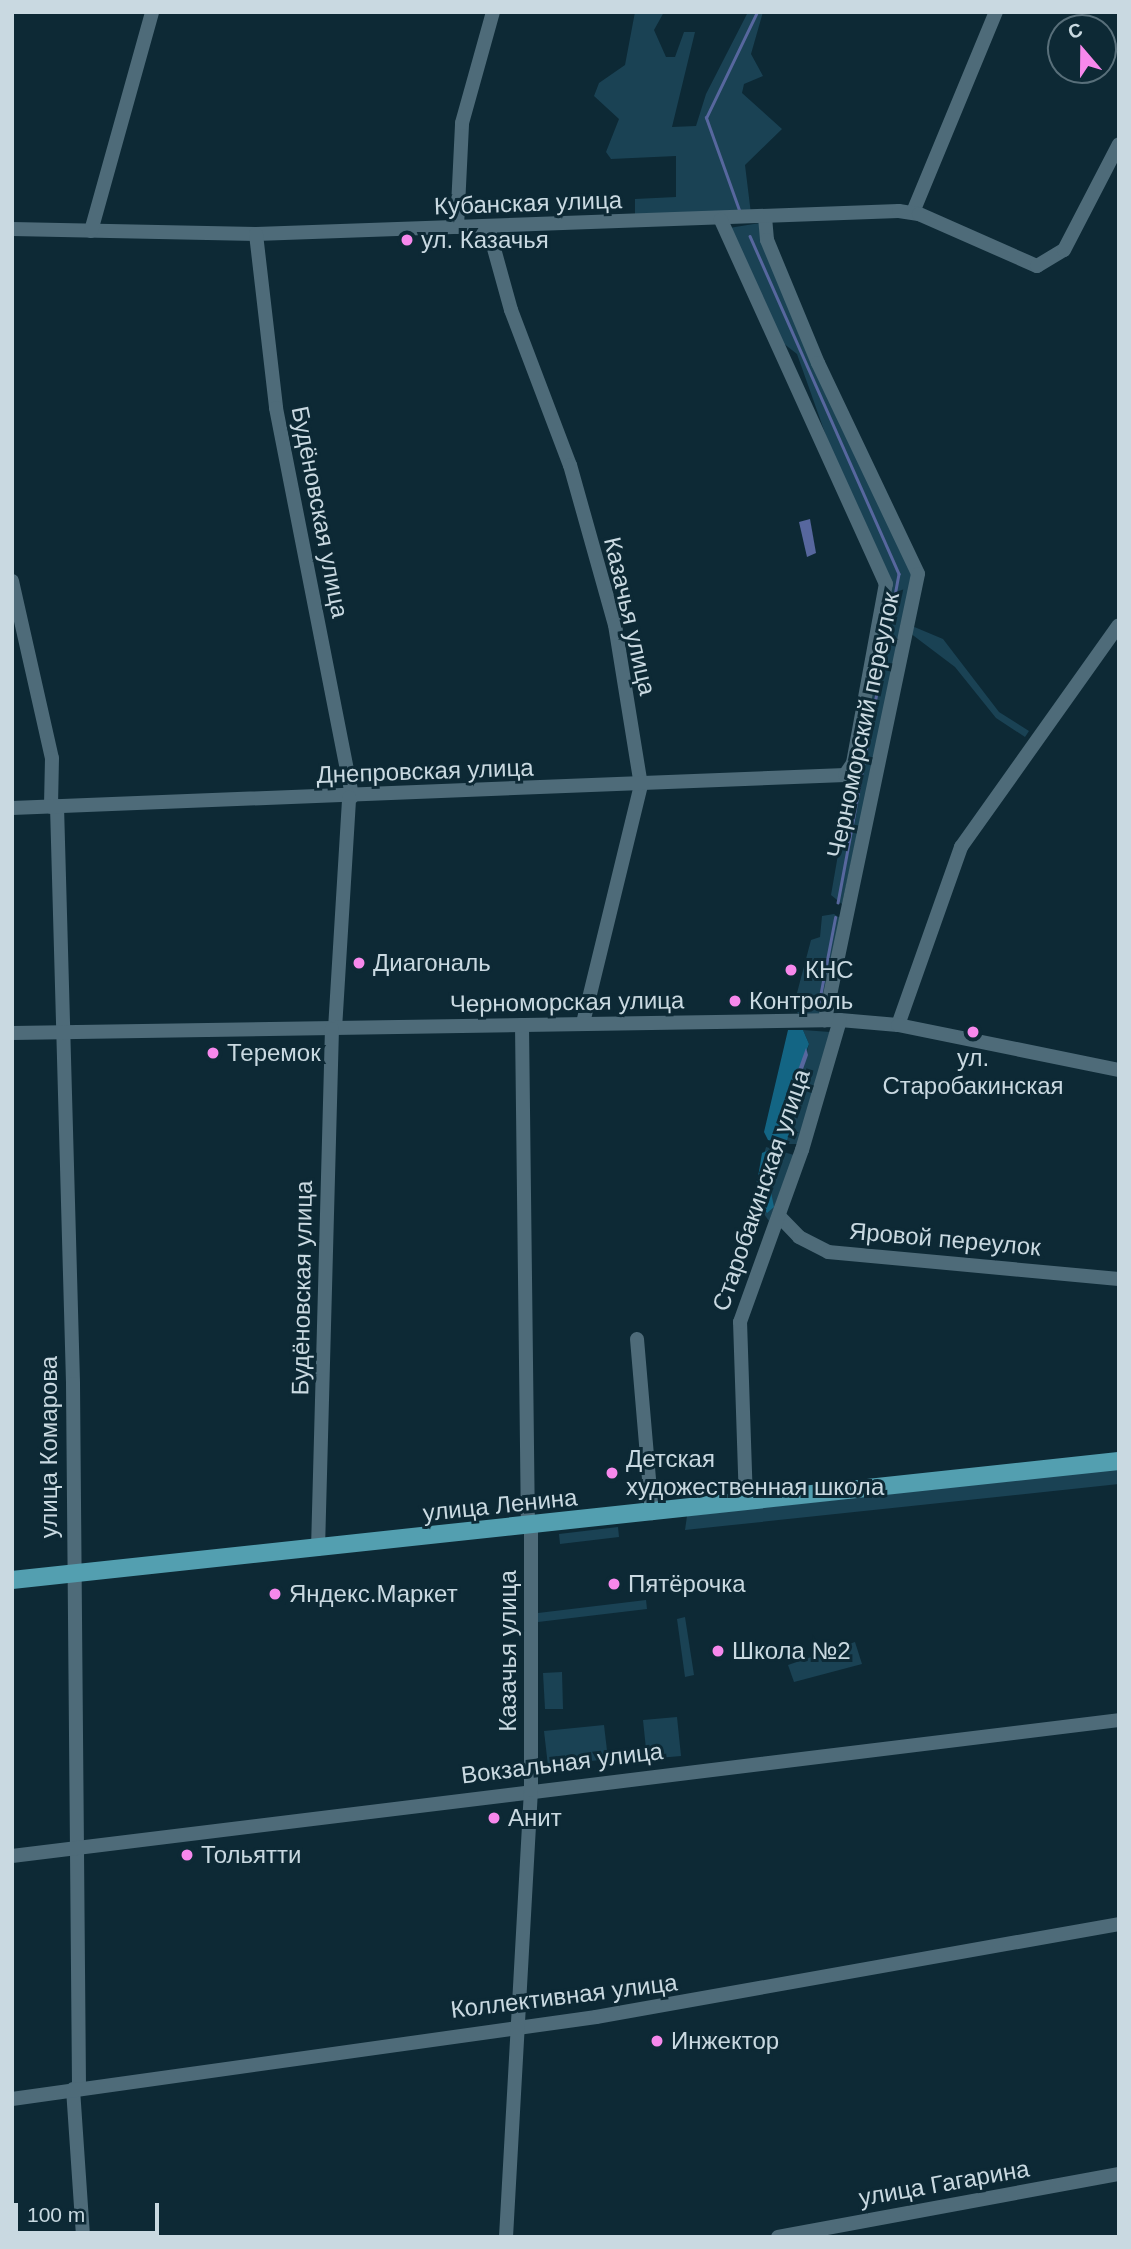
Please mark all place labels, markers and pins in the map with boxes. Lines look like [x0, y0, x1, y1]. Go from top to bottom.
place label: ул. Казачья [421, 226, 549, 254]
marker: ул. Казачья [399, 232, 415, 248]
place label: Диагональ [373, 949, 491, 977]
marker: Диагональ [351, 955, 367, 971]
place label: КНС [805, 956, 854, 984]
marker: КНС [783, 962, 799, 978]
place label: Контроль [749, 987, 853, 1015]
marker: Контроль [727, 993, 743, 1009]
marker: ул. Старобакинская [965, 1024, 981, 1040]
place label: Теремок [227, 1039, 321, 1067]
place label: ул. Старобакинская [882, 1044, 1064, 1100]
marker: Теремок [205, 1045, 221, 1061]
place label: Детская художественная школа [626, 1445, 884, 1501]
marker: Детская художественная школа [604, 1465, 620, 1481]
place label: Пятёрочка [628, 1570, 746, 1598]
marker: Пятёрочка [606, 1576, 622, 1592]
place label: Яндекс.Маркет [289, 1580, 458, 1608]
marker: Яндекс.Маркет [267, 1586, 283, 1602]
place label: Школа №2 [732, 1637, 851, 1665]
marker: Школа №2 [710, 1643, 726, 1659]
place label: Анит [508, 1804, 562, 1832]
marker: Анит [486, 1810, 502, 1826]
place label: Тольятти [201, 1841, 302, 1869]
marker: Тольятти [179, 1847, 195, 1863]
place label: Инжектор [671, 2027, 779, 2055]
marker: Инжектор [649, 2033, 665, 2049]

